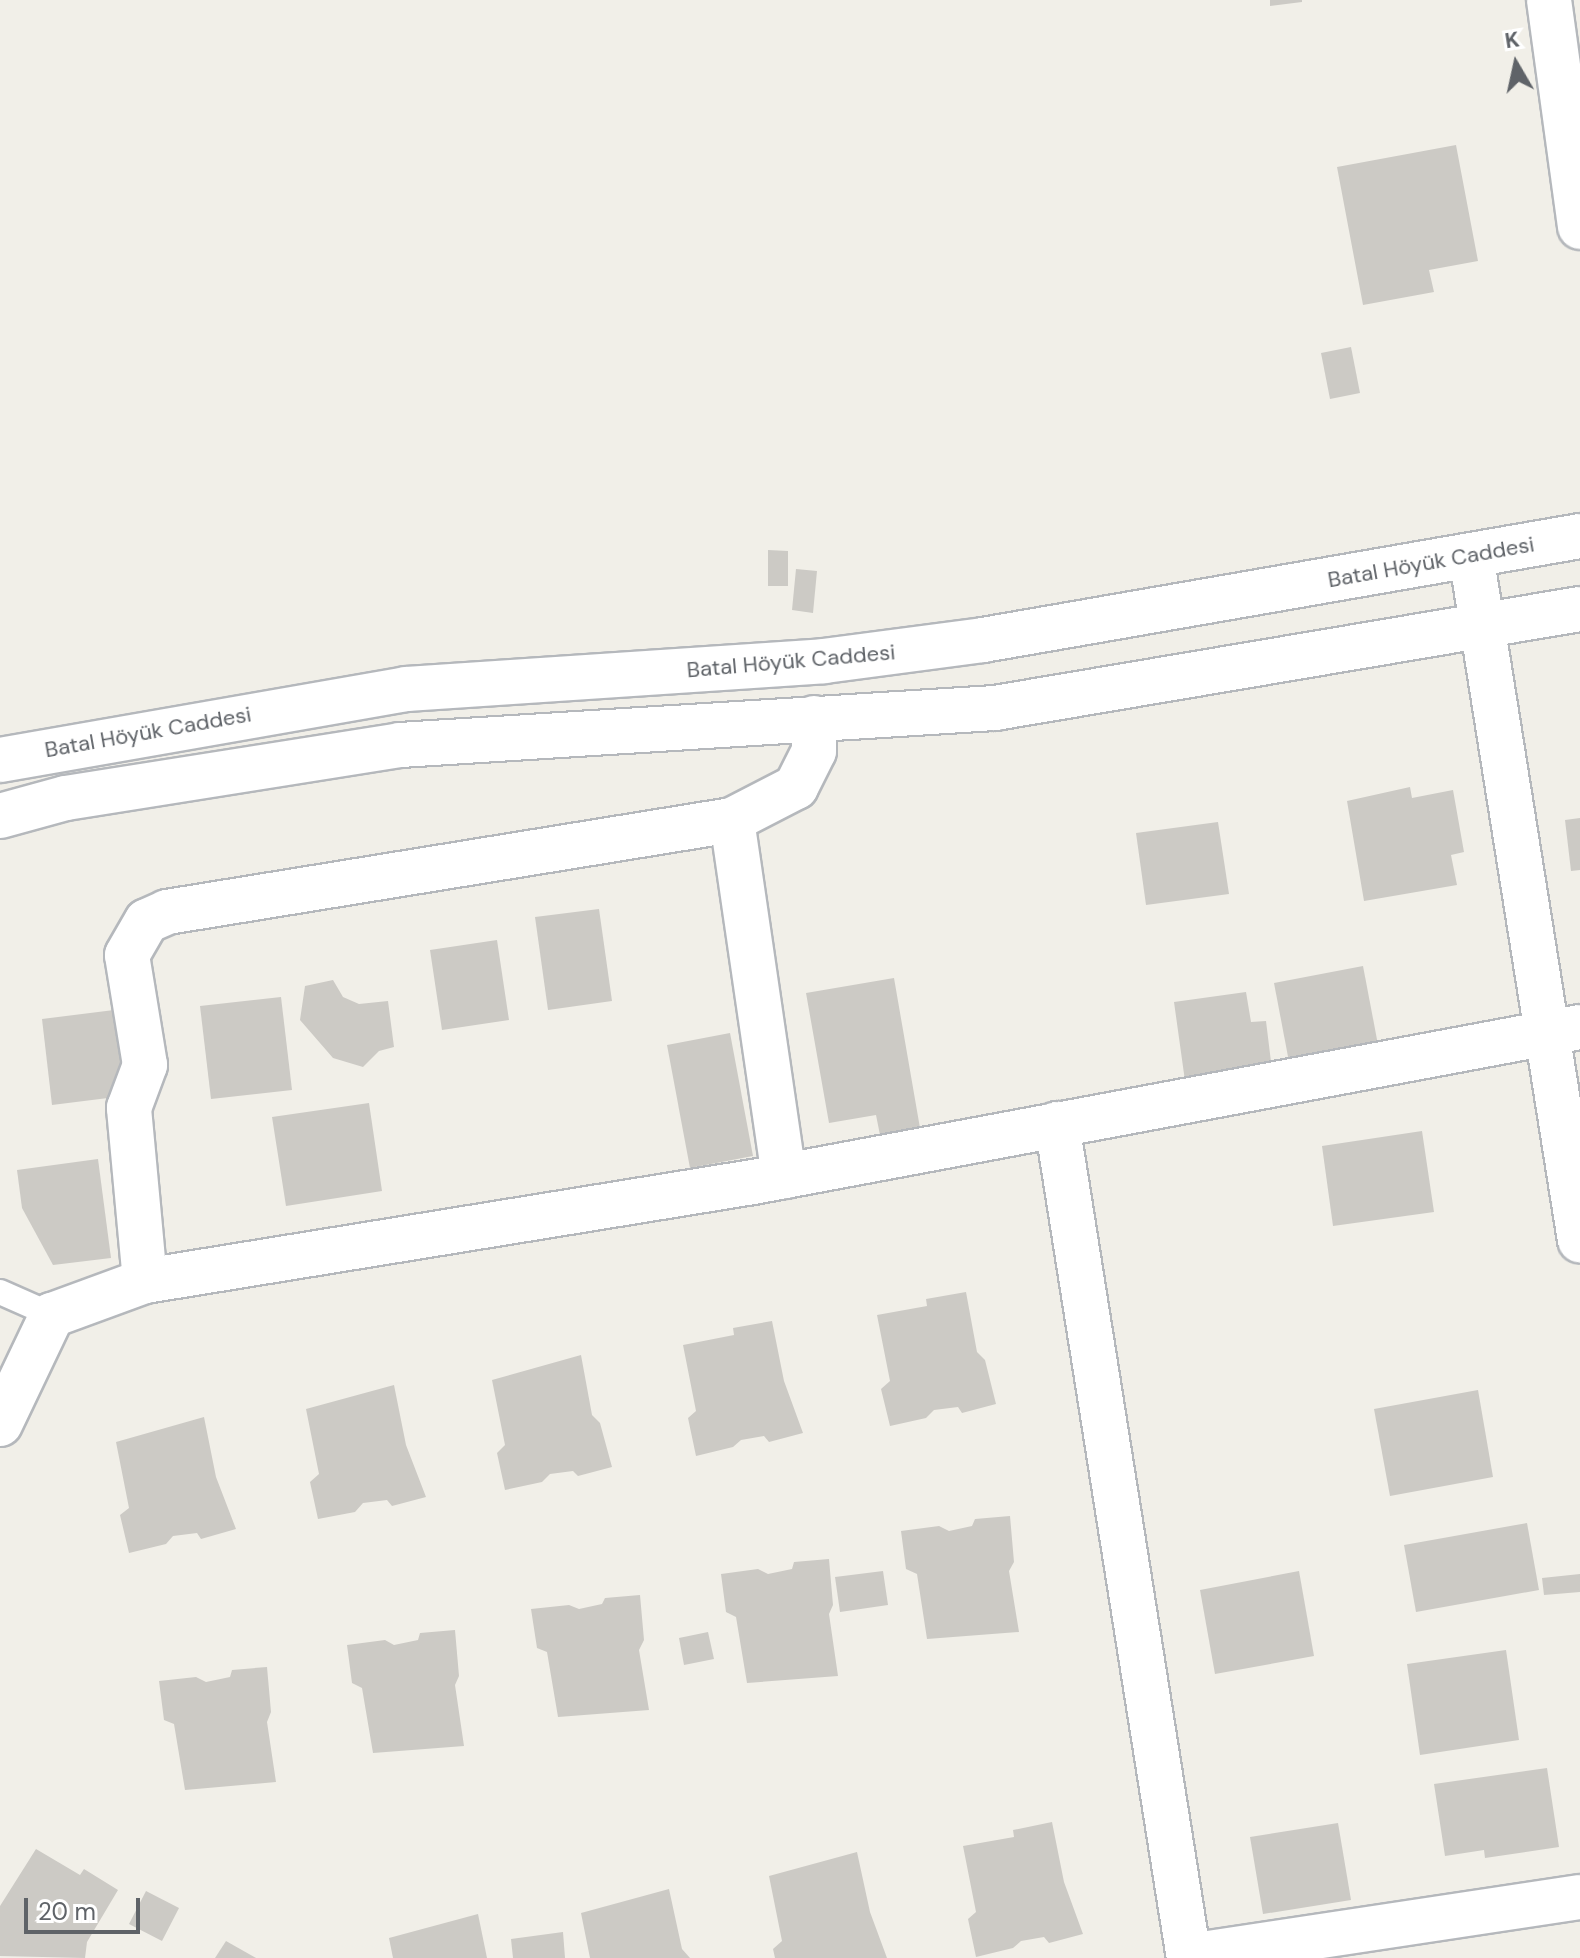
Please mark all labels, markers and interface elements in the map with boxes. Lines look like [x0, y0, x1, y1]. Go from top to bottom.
north arrow [1476, 24, 1556, 104]
text: K [1503, 24, 1522, 55]
street label: Batal Höyük Caddesi [1326, 531, 1536, 593]
street label: Batal Höyük Caddesi [686, 639, 896, 683]
street label: Batal Höyük Caddesi [43, 701, 253, 763]
scale bar [28, 1882, 144, 1932]
text: 20 m [38, 1896, 96, 1927]

